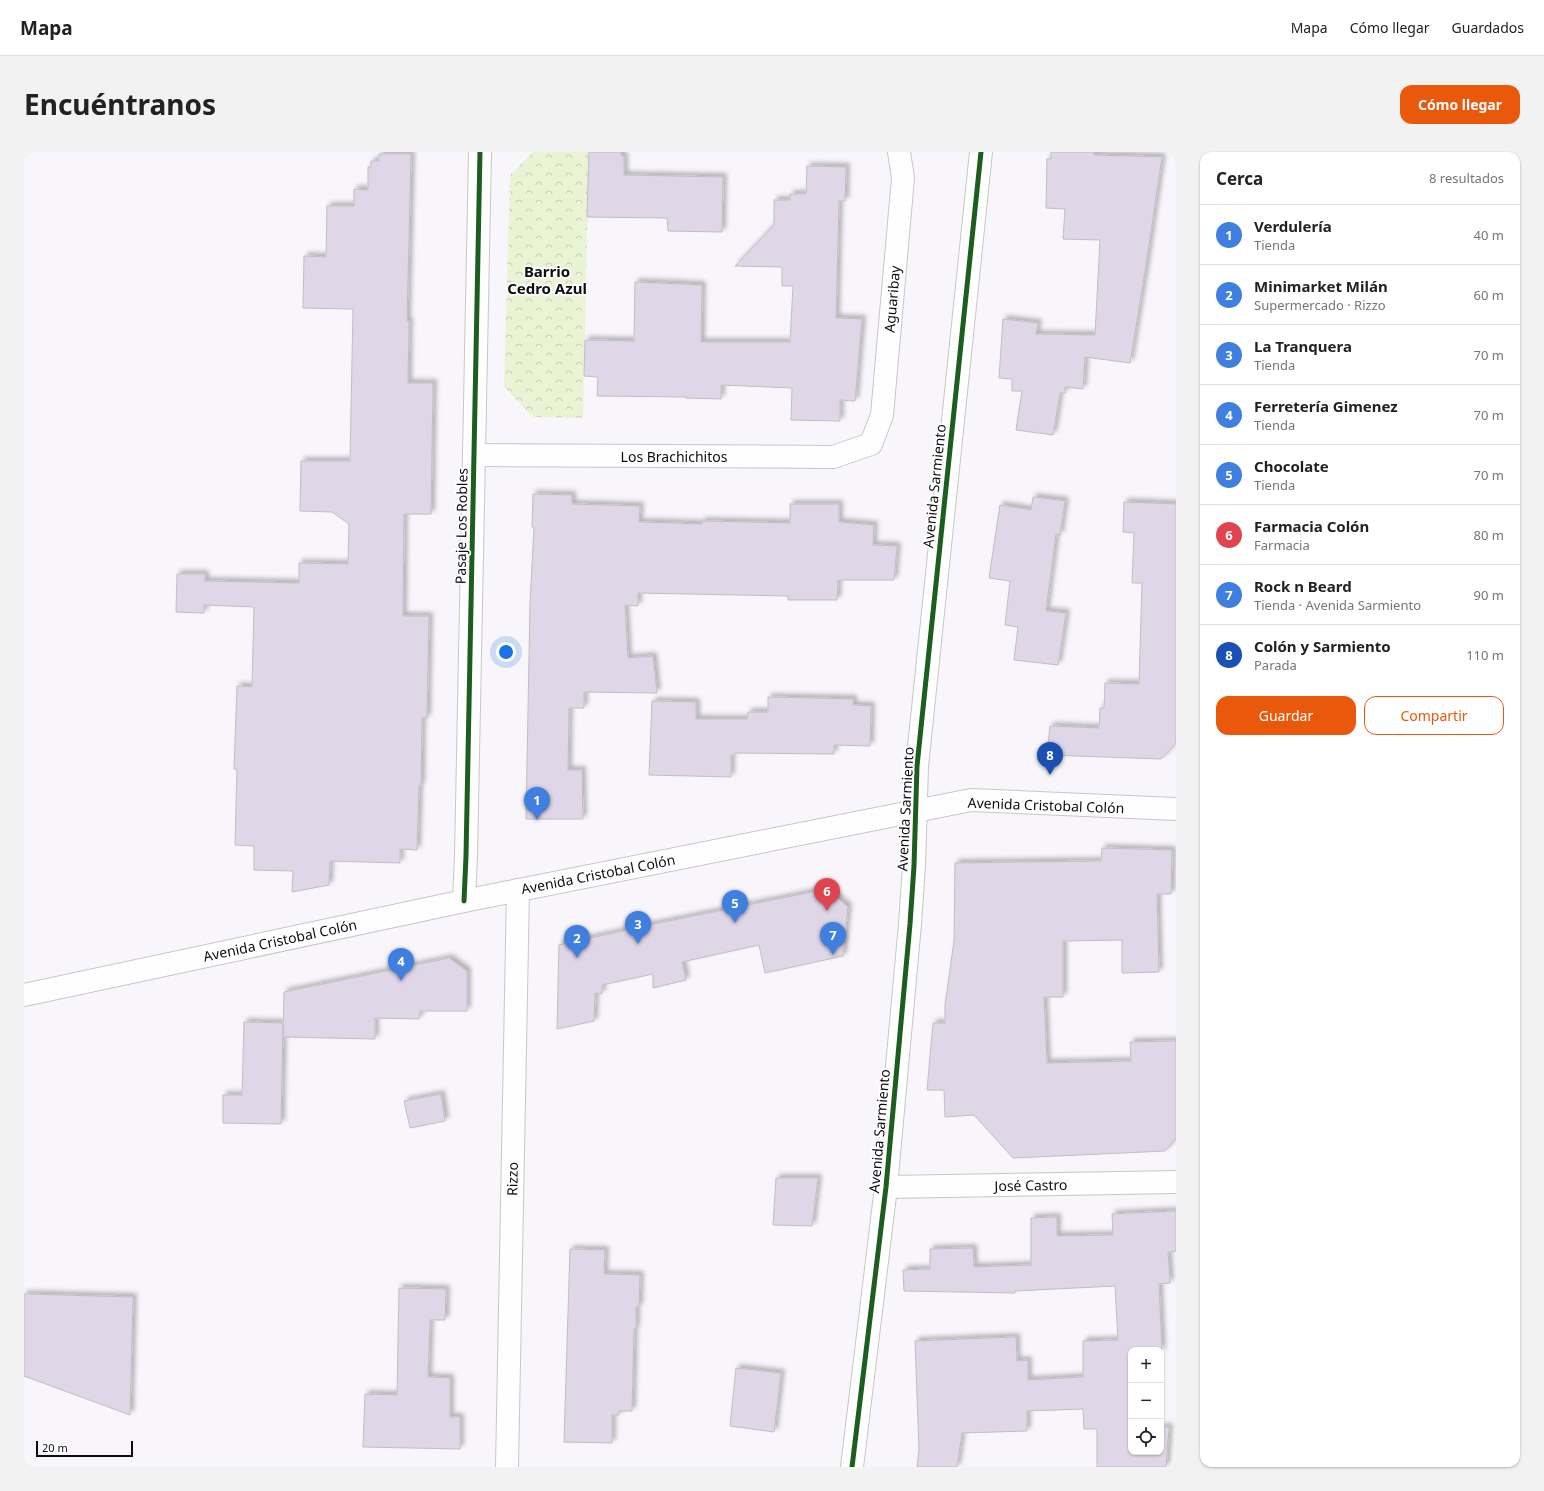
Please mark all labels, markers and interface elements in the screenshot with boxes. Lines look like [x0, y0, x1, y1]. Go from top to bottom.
text: Mapa [20, 15, 73, 41]
text: Mapa [1291, 18, 1328, 37]
text: Cómo llegar [1350, 18, 1430, 37]
text: Guardados [1452, 18, 1524, 37]
text: Encuéntranos [24, 85, 216, 123]
button: Cómo llegar [1400, 85, 1520, 124]
text: Cerca [1216, 167, 1263, 190]
text: 8 resultados [1429, 169, 1504, 187]
text: Verdulería [1254, 216, 1332, 236]
text: 1 [1225, 226, 1233, 244]
text: 40 m [1474, 226, 1504, 244]
text: Tienda [1254, 236, 1295, 254]
district label: Barrio Cedro Azul [507, 261, 587, 298]
street label: Aguaribay [880, 264, 904, 333]
text: Minimarket Milán [1254, 276, 1388, 296]
text: 2 [1225, 286, 1233, 304]
text: 60 m [1474, 286, 1504, 304]
text: Supermercado · Rizzo [1254, 296, 1386, 314]
text: La Tranquera [1254, 336, 1352, 356]
text: 3 [1225, 346, 1233, 364]
text: 70 m [1474, 346, 1504, 364]
text: Tienda [1254, 356, 1295, 374]
text: Ferretería Gimenez [1254, 396, 1398, 416]
text: 4 [1225, 406, 1233, 424]
text: 70 m [1474, 406, 1504, 424]
text: Tienda [1254, 416, 1295, 434]
street label: Avenida Sarmiento [918, 423, 950, 549]
street label: Los Brachichitos [621, 447, 728, 466]
text: Chocolate [1254, 456, 1329, 476]
text: 5 [1225, 466, 1233, 484]
text: 70 m [1474, 466, 1504, 484]
street label: Pasaje Los Robles [450, 467, 472, 584]
text: Tienda [1254, 476, 1295, 494]
text: Farmacia Colón [1254, 516, 1369, 536]
text: 6 [1225, 526, 1233, 544]
text: 80 m [1474, 526, 1504, 544]
text: Farmacia [1254, 536, 1310, 554]
text: Rock n Beard [1254, 576, 1352, 596]
text: 7 [1225, 586, 1233, 604]
text: 90 m [1474, 586, 1504, 604]
text: Tienda · Avenida Sarmiento [1254, 596, 1421, 614]
text: Colón y Sarmiento [1254, 636, 1391, 656]
your location [496, 642, 516, 662]
text: 8 [1225, 646, 1233, 664]
text: 110 m [1466, 646, 1504, 664]
text: Parada [1254, 656, 1297, 674]
button: Guardar [1216, 696, 1356, 735]
button: Compartir [1364, 696, 1504, 735]
pin: 8 [1037, 742, 1063, 775]
street label: Avenida Sarmiento [892, 746, 918, 872]
pin: 1 [524, 787, 550, 820]
street label: Avenida Cristobal Colón [967, 793, 1125, 817]
street label: Avenida Cristobal Colón [519, 850, 677, 898]
pin: 6 [814, 878, 840, 911]
pin: 5 [722, 890, 748, 923]
pin: 3 [625, 911, 651, 944]
street label: Avenida Cristobal Colón [201, 914, 359, 966]
pin: 7 [820, 922, 846, 955]
pin: 2 [564, 925, 590, 958]
pin: 4 [388, 948, 414, 981]
street label: Avenida Sarmiento [864, 1068, 894, 1194]
street label: Rizzo [502, 1162, 522, 1196]
street label: José Castro [992, 1175, 1068, 1195]
map controls [1128, 1347, 1164, 1455]
button: + [1128, 1347, 1164, 1383]
button: − [1128, 1383, 1164, 1419]
button: locate [1128, 1419, 1164, 1455]
scale bar [36, 1439, 133, 1458]
text: 20 m [42, 1440, 68, 1455]

